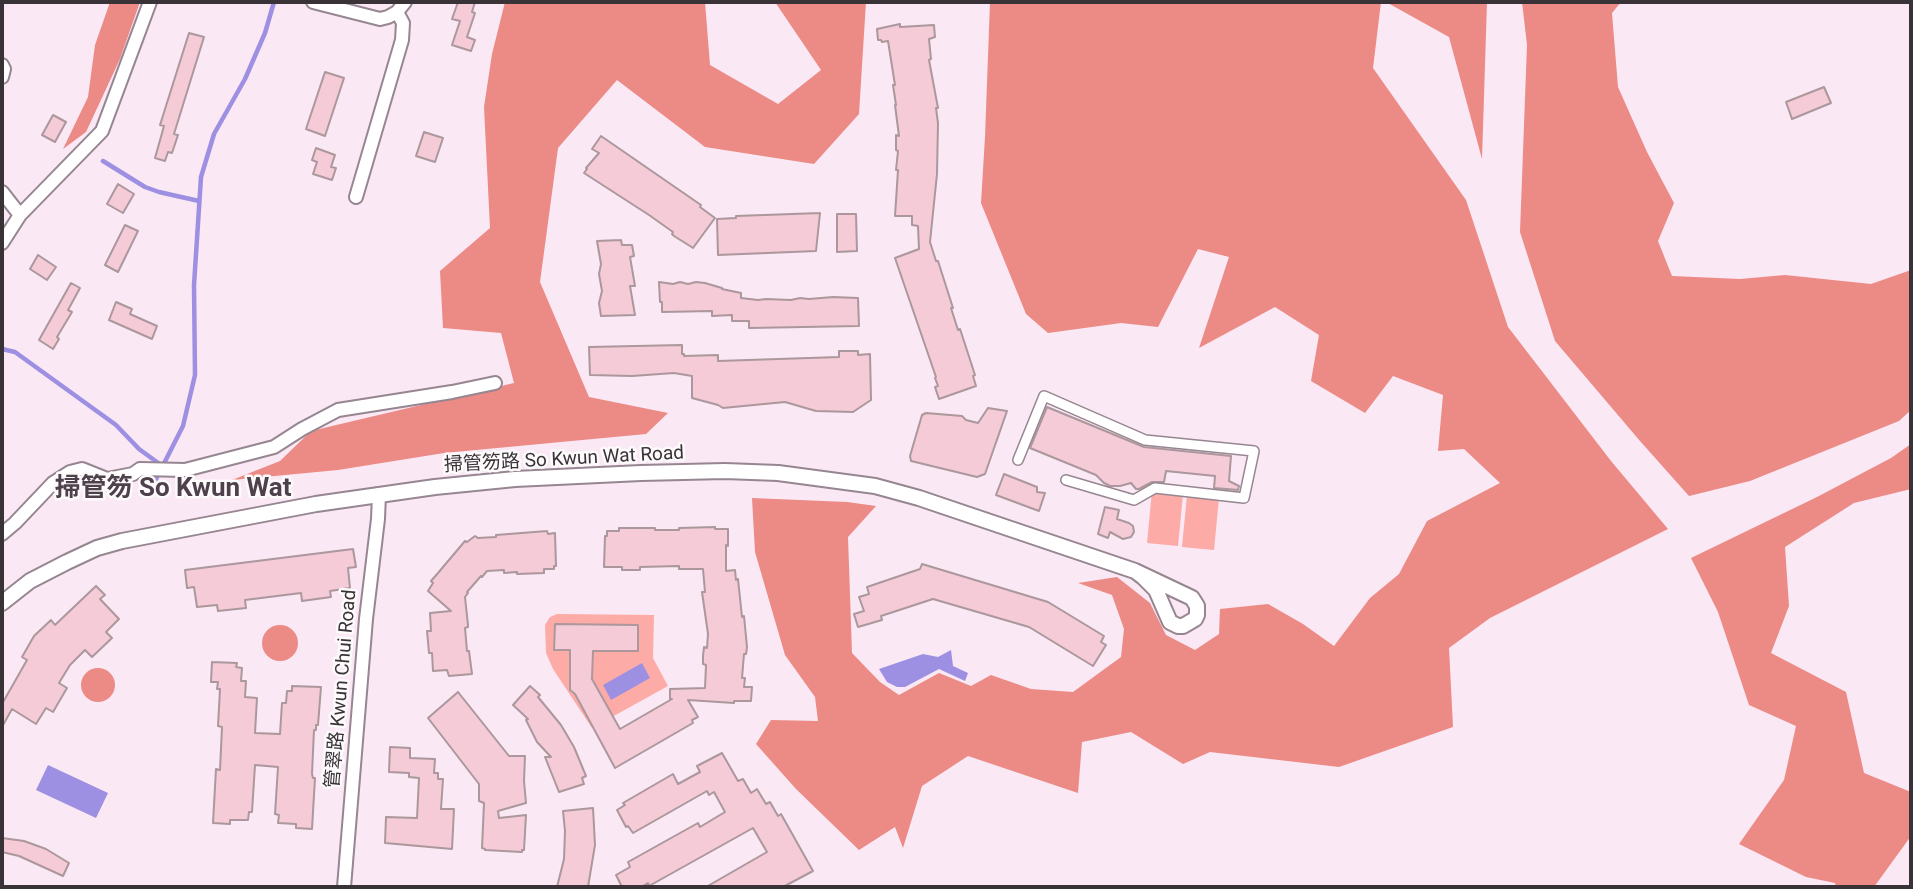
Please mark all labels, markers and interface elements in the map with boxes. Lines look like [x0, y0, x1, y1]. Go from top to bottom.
street label: 掃管笏路 So Kwun Wat Road [443, 442, 685, 478]
district label: 掃管笏 So Kwun Wat [54, 473, 292, 505]
street label: 管翠路 Kwun Chui Road [322, 589, 362, 789]

